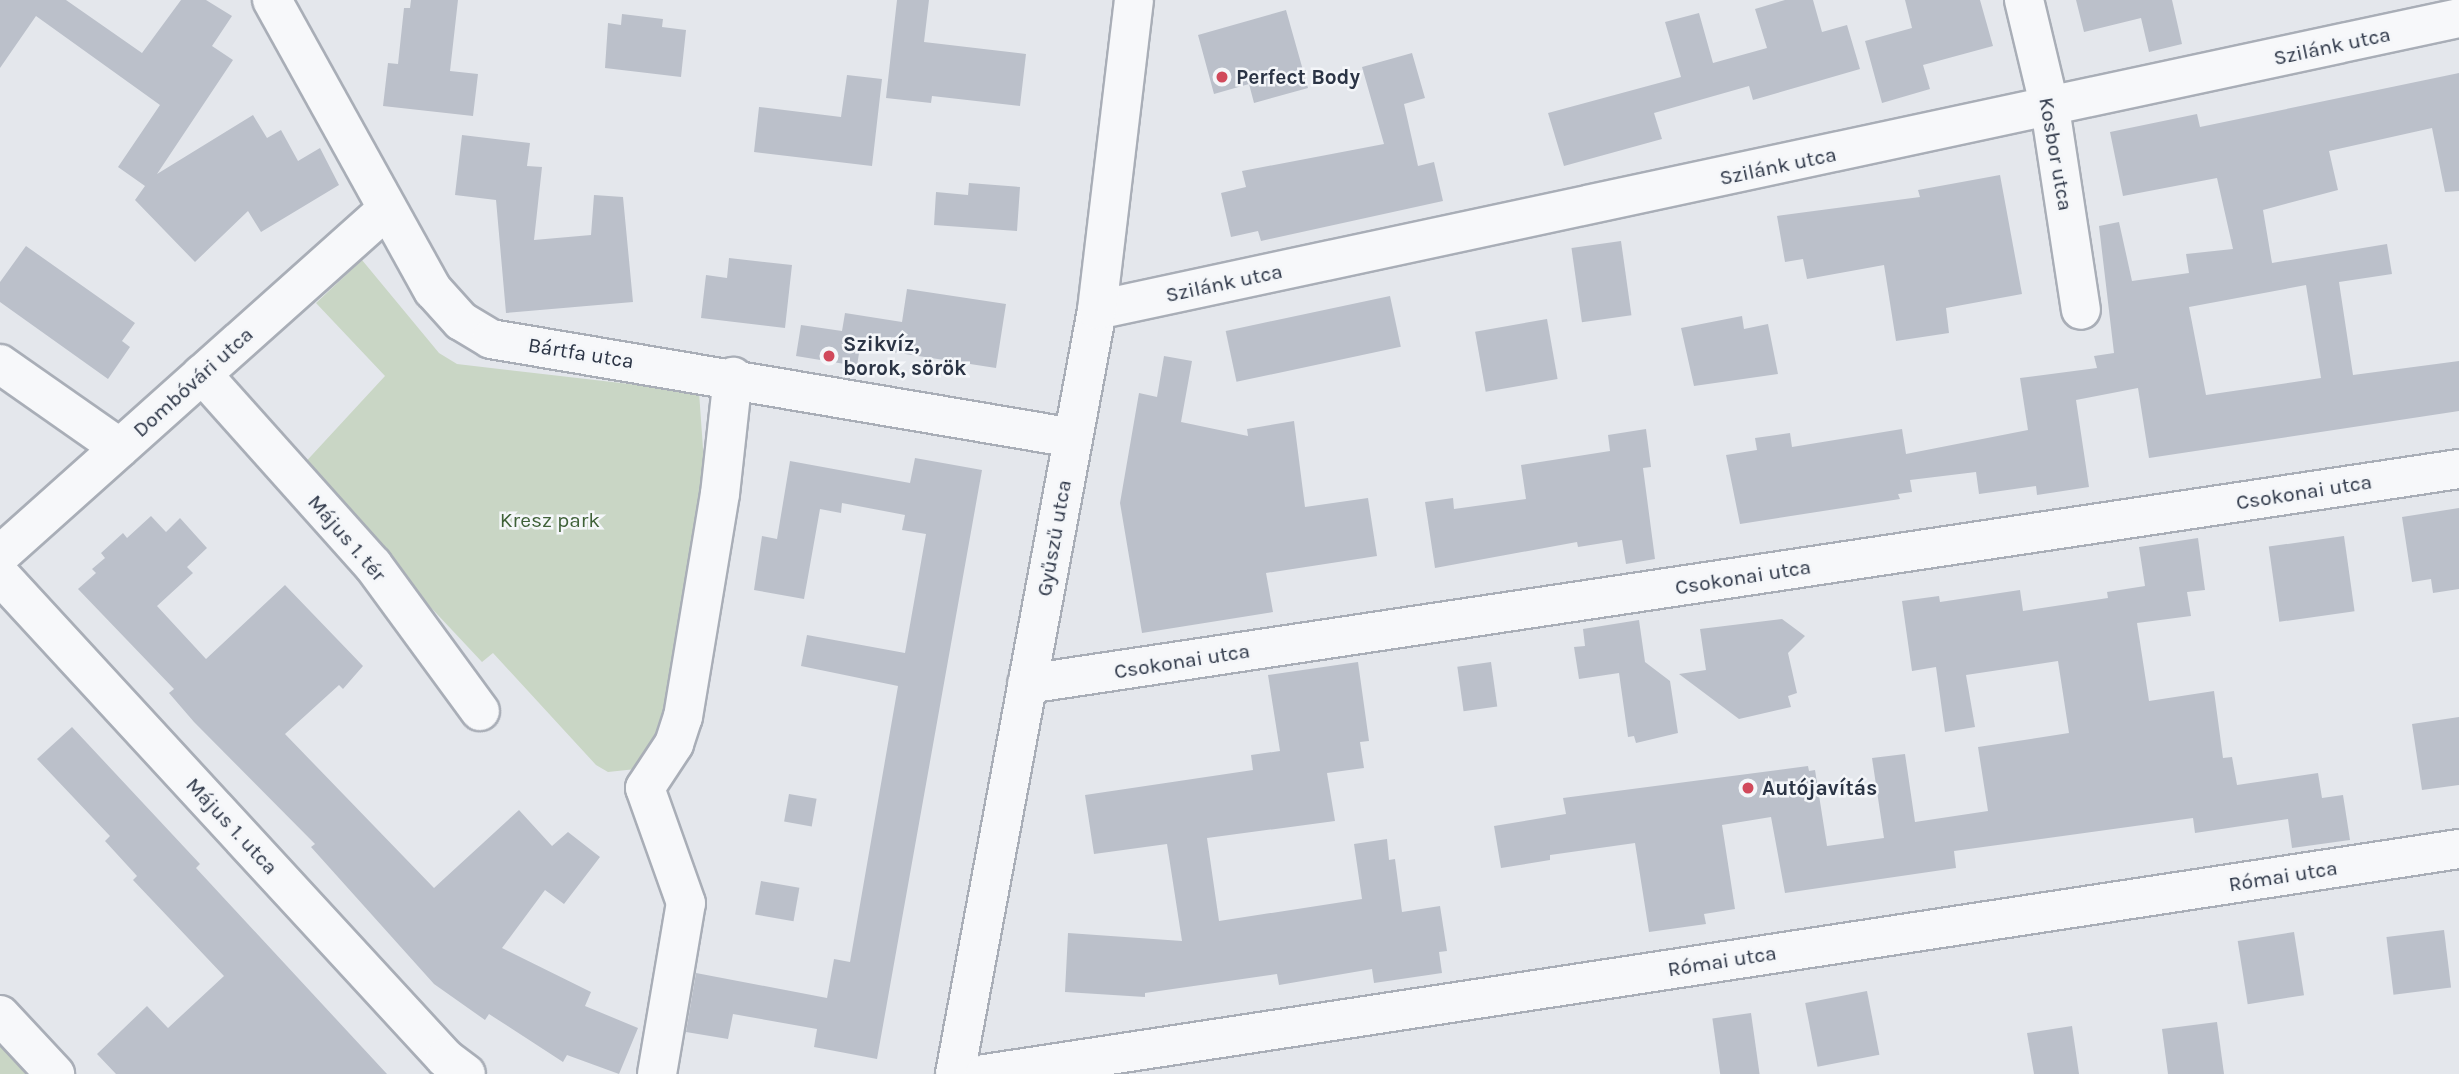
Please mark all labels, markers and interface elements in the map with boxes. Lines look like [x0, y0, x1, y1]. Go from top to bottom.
street label: Szilánk utca [2271, 21, 2393, 71]
place label: Perfect Body [1236, 64, 1360, 90]
marker: Perfect Body [1214, 69, 1230, 85]
street label: Kosbor utca [2034, 95, 2078, 213]
street label: Szilánk utca [1717, 141, 1839, 191]
street label: Szilánk utca [1163, 258, 1285, 308]
street label: Dombóvári utca [128, 321, 258, 443]
place label: Szikvíz, borok, sörök [843, 331, 966, 381]
street label: Bártfa utca [526, 332, 636, 374]
marker: Szikvíz, borok, sörök [821, 348, 837, 364]
street label: Csokonai utca [2234, 469, 2374, 515]
street label: Gyűszű utca [1031, 478, 1077, 598]
street label: Május 1. tér [303, 490, 391, 586]
park label: Kresz park [500, 507, 600, 533]
street label: Csokonai utca [1673, 554, 1813, 600]
street label: Csokonai utca [1112, 638, 1252, 684]
street label: Május 1. utca [181, 772, 283, 880]
place label: Autójavítás [1762, 775, 1877, 801]
marker: Autójavítás [1740, 780, 1756, 796]
street label: Római utca [2227, 855, 2339, 897]
street label: Római utca [1666, 940, 1778, 982]

